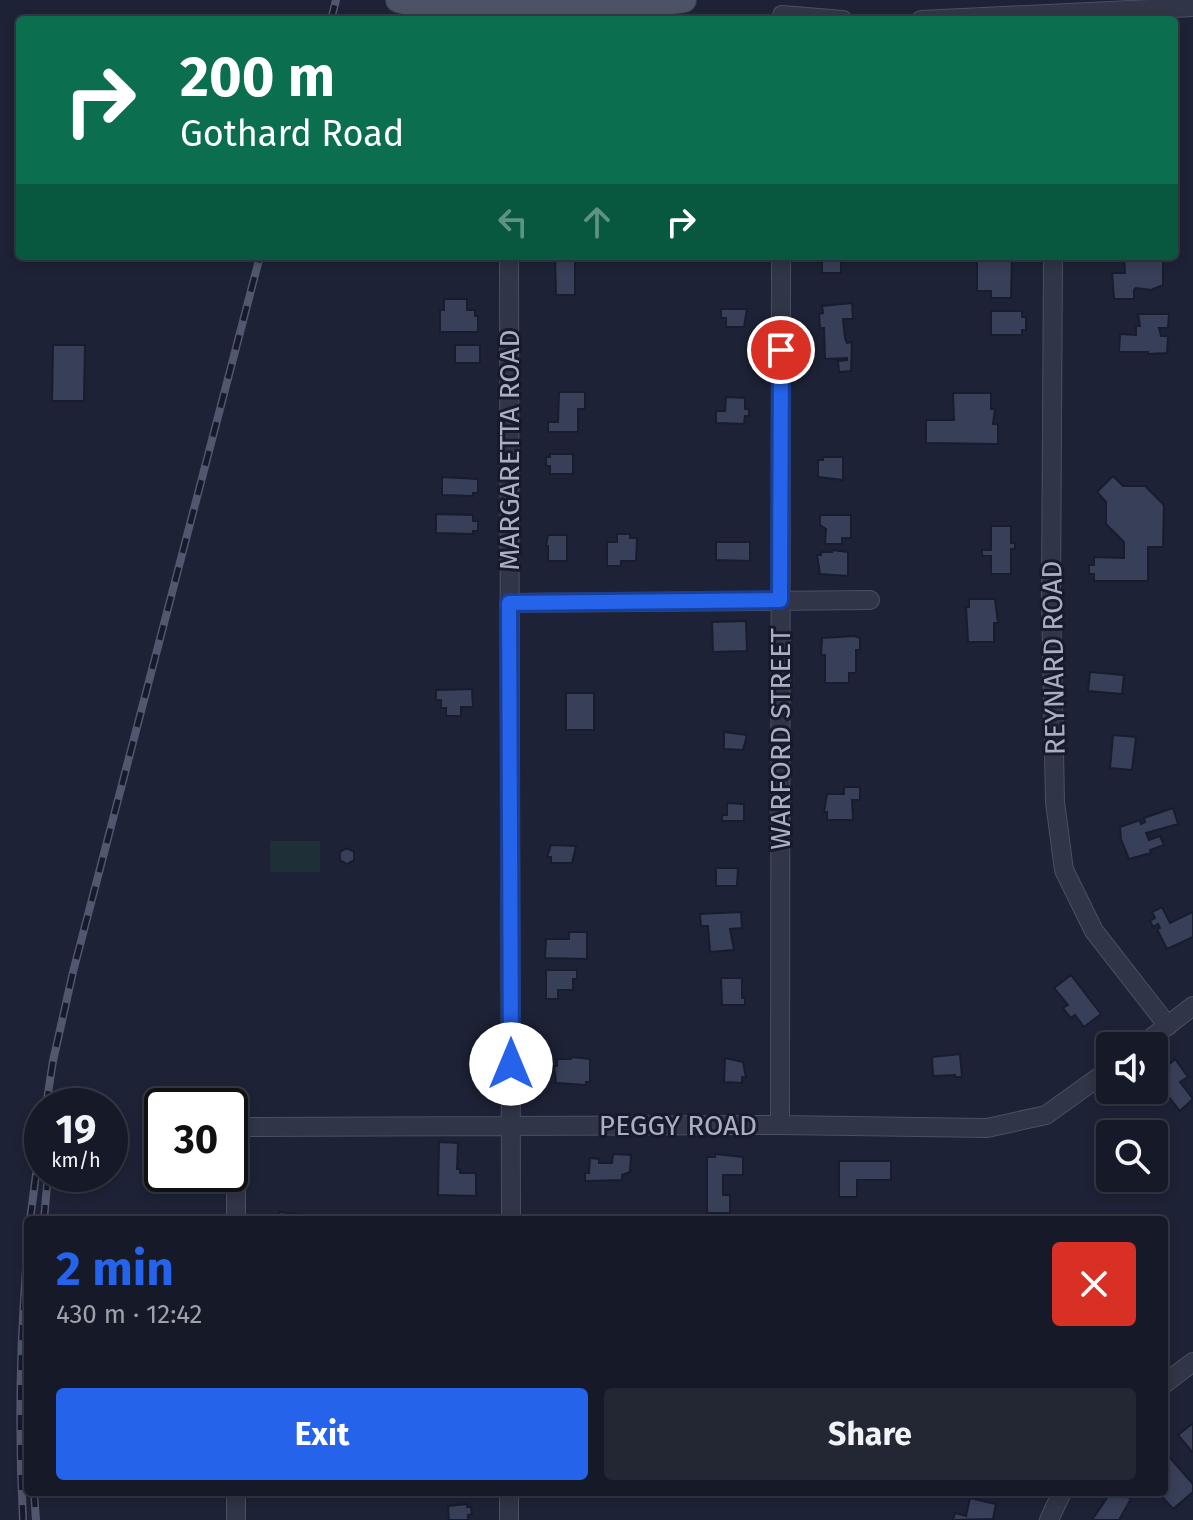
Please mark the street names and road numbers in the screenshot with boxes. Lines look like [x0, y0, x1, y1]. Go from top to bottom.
street label: MARGARETTA ROAD [493, 329, 526, 571]
street label: REYNARD ROAD [1035, 560, 1072, 756]
street label: WARFORD STREET [764, 628, 797, 850]
street label: PEGGY ROAD [599, 1109, 757, 1142]

